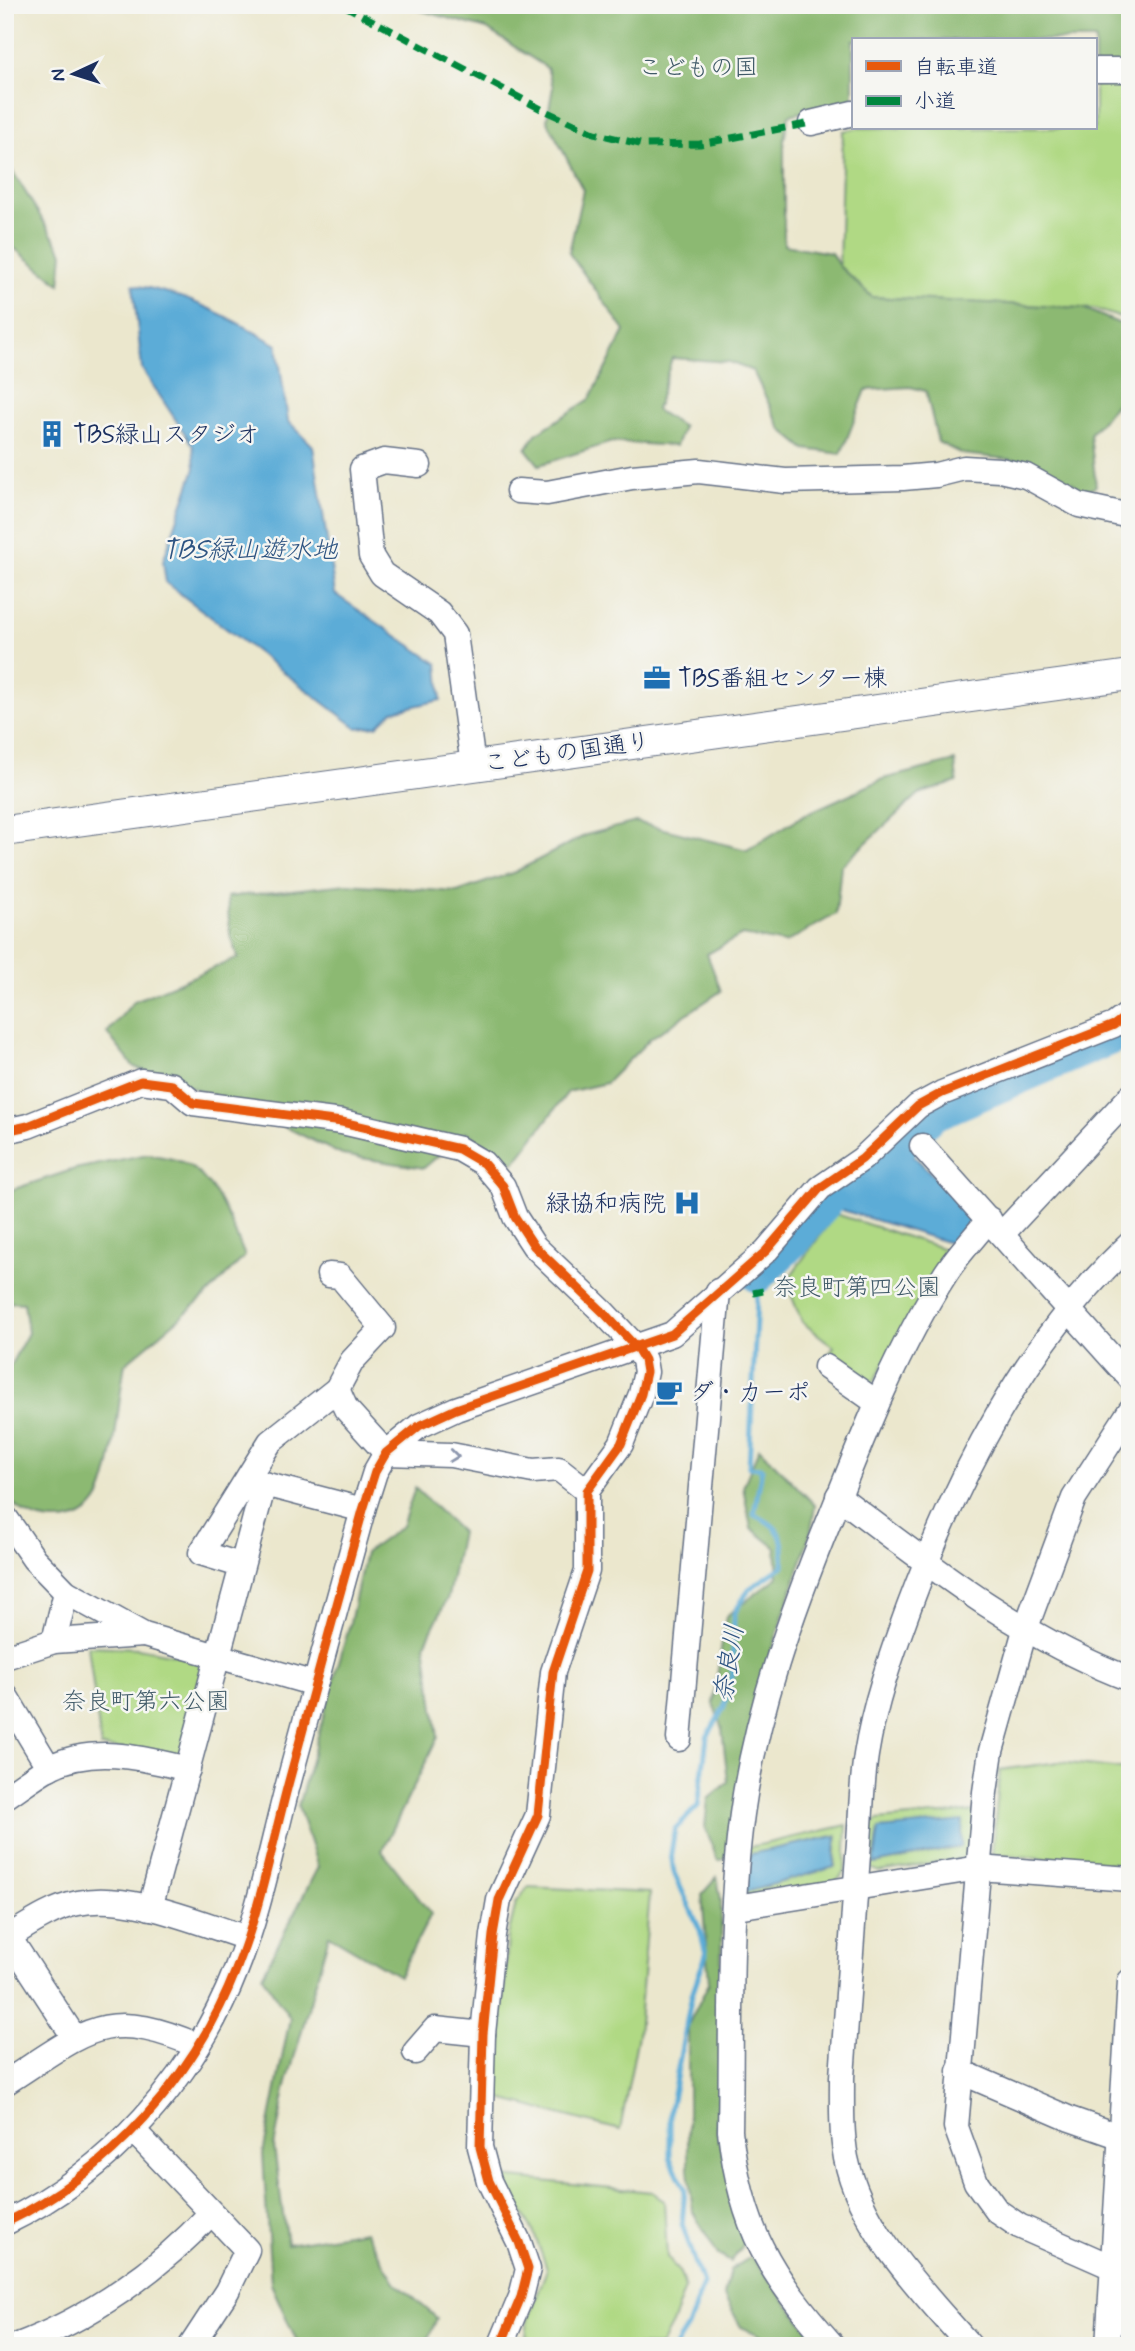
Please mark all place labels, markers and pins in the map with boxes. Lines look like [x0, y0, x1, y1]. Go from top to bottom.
building icon: TBS緑山スタジオ [37, 419, 67, 449]
place label: TBS緑山スタジオ [73, 420, 259, 451]
office icon: TBS番組センター棟 [642, 663, 672, 693]
place label: TBS番組センター棟 [678, 664, 887, 695]
hospital icon: 緑協和病院 [672, 1188, 702, 1218]
place label: 緑協和病院 [546, 1189, 666, 1220]
cafe icon: ダ・カーポ [654, 1377, 684, 1407]
place label: ダ・カーポ [690, 1378, 810, 1409]

